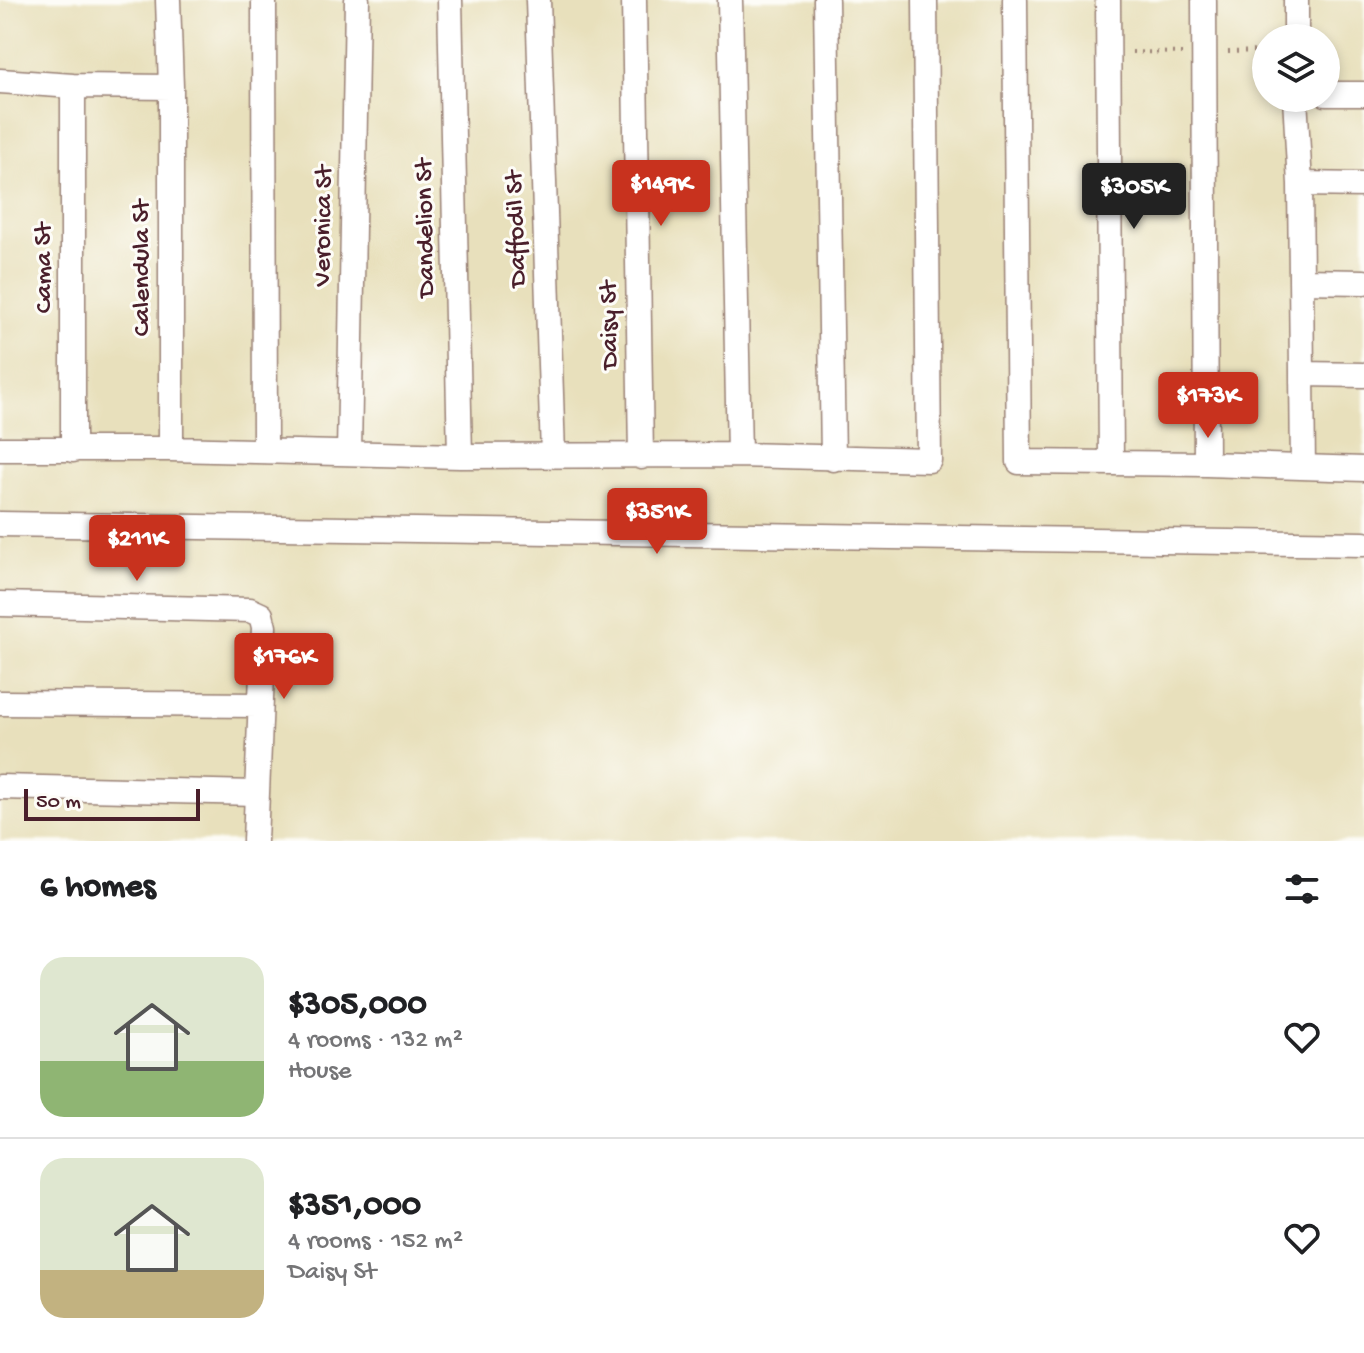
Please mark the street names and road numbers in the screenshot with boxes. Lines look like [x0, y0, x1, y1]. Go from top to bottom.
street label: Dandelion St [410, 156, 444, 299]
street label: Veronica St [308, 163, 342, 288]
street label: Daffodil St [500, 168, 536, 290]
street label: Calendula St [128, 197, 159, 336]
street label: Cama St [30, 220, 61, 313]
street label: Daisy St [595, 278, 627, 371]

